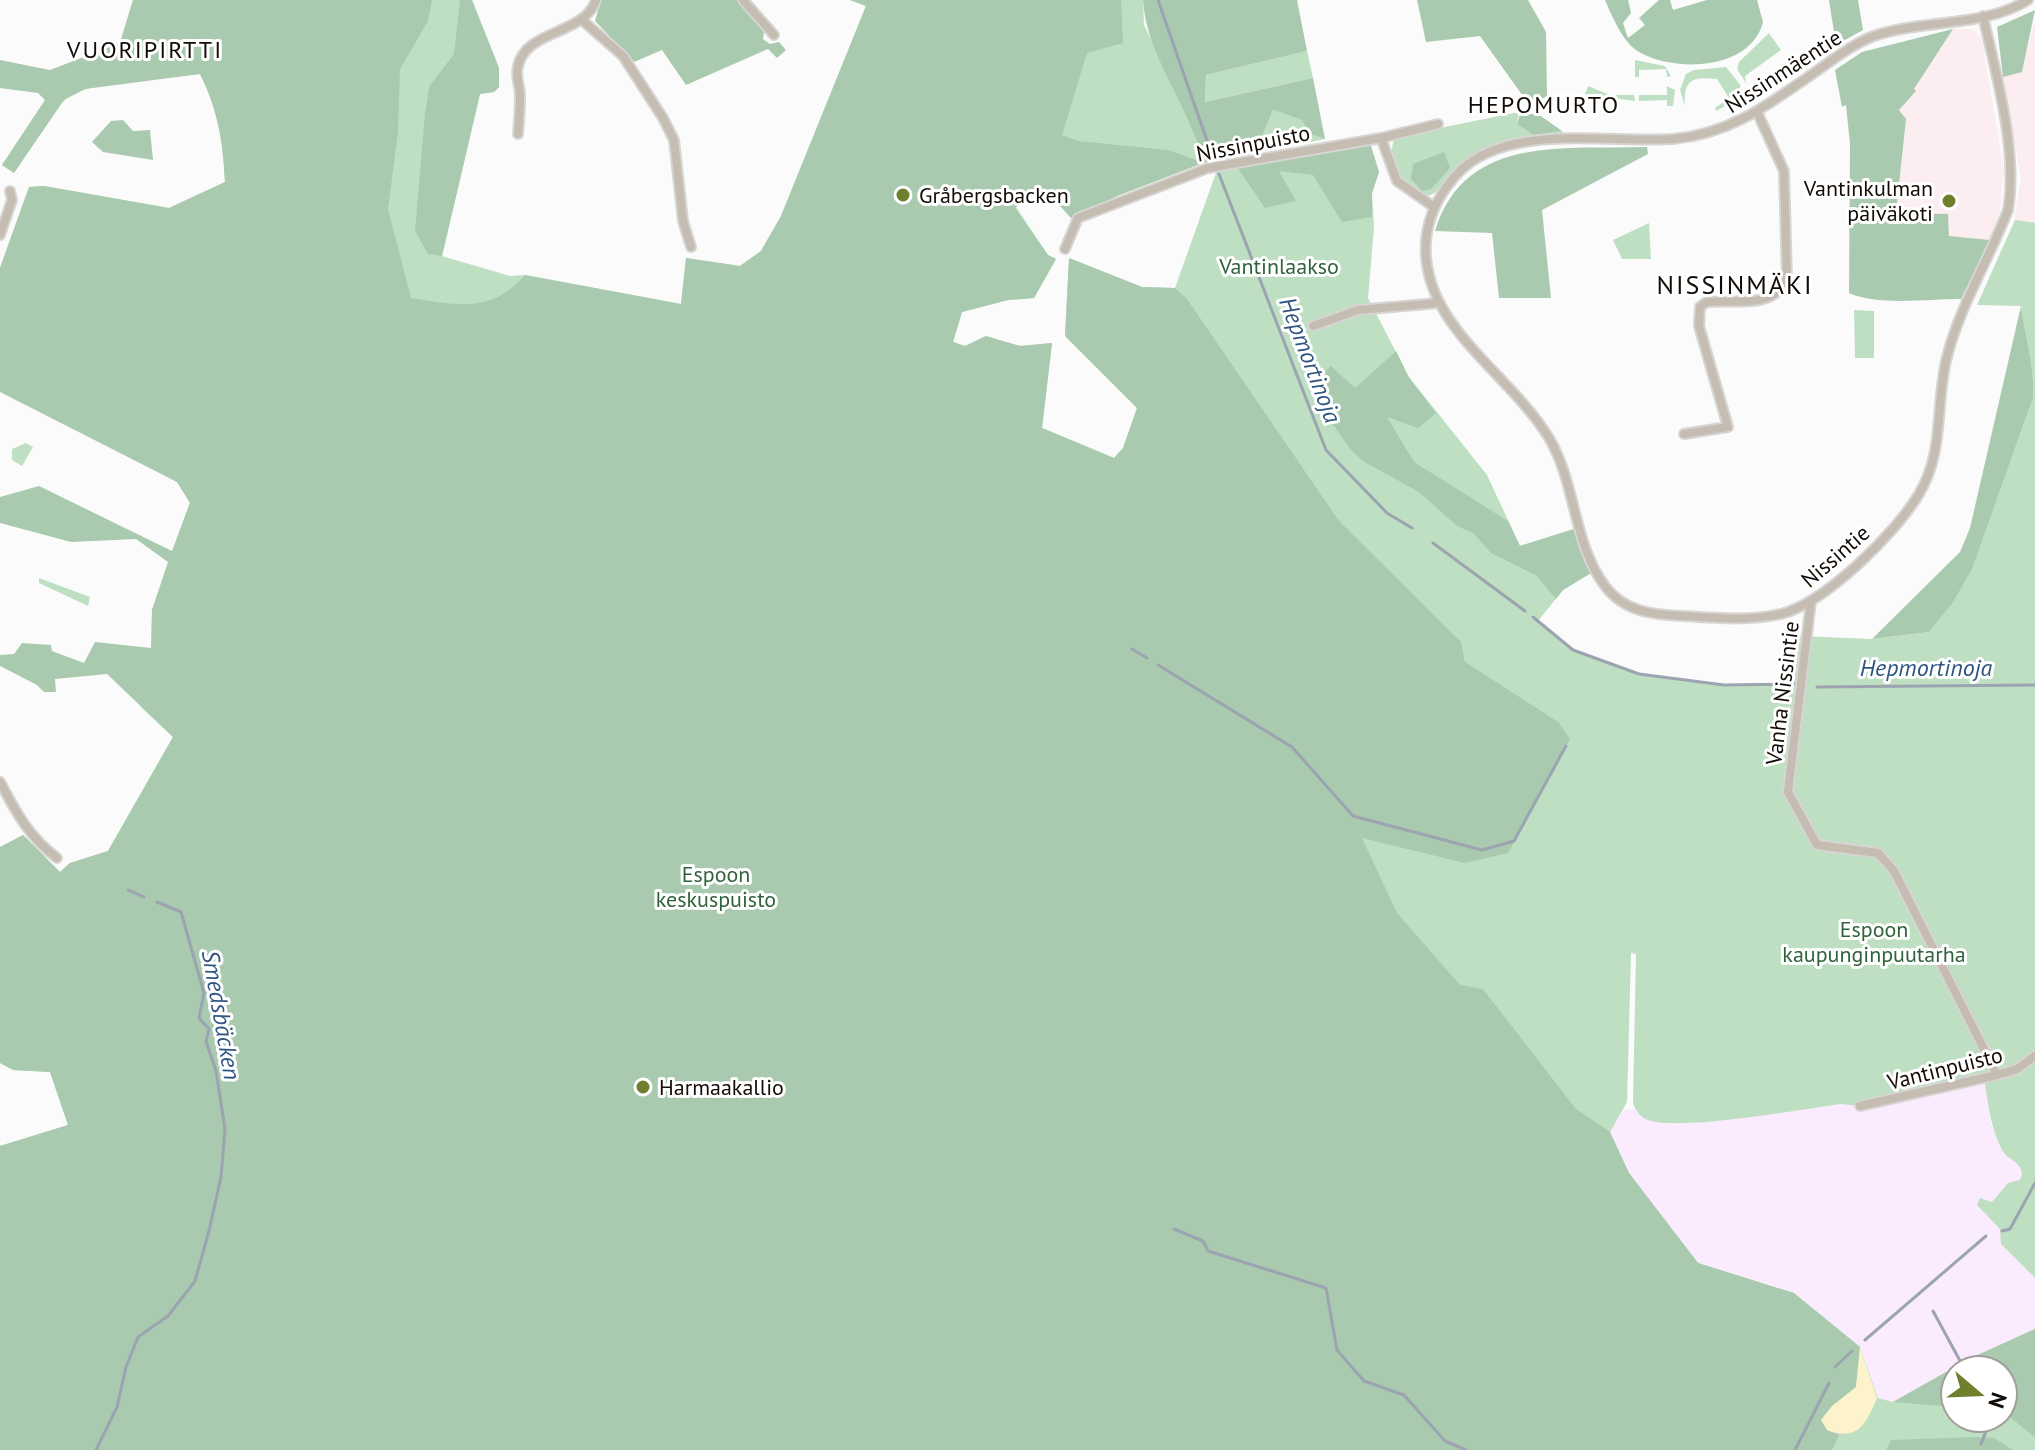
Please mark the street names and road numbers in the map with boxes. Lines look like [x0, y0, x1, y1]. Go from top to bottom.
street label: Nissinmäentie [1719, 23, 1847, 119]
street label: Nissinpuisto [1194, 118, 1312, 168]
street label: Nissintie [1795, 519, 1875, 593]
street label: Vanha Nissintie [1759, 619, 1805, 768]
street label: Vantinpuisto [1884, 1040, 2005, 1096]

